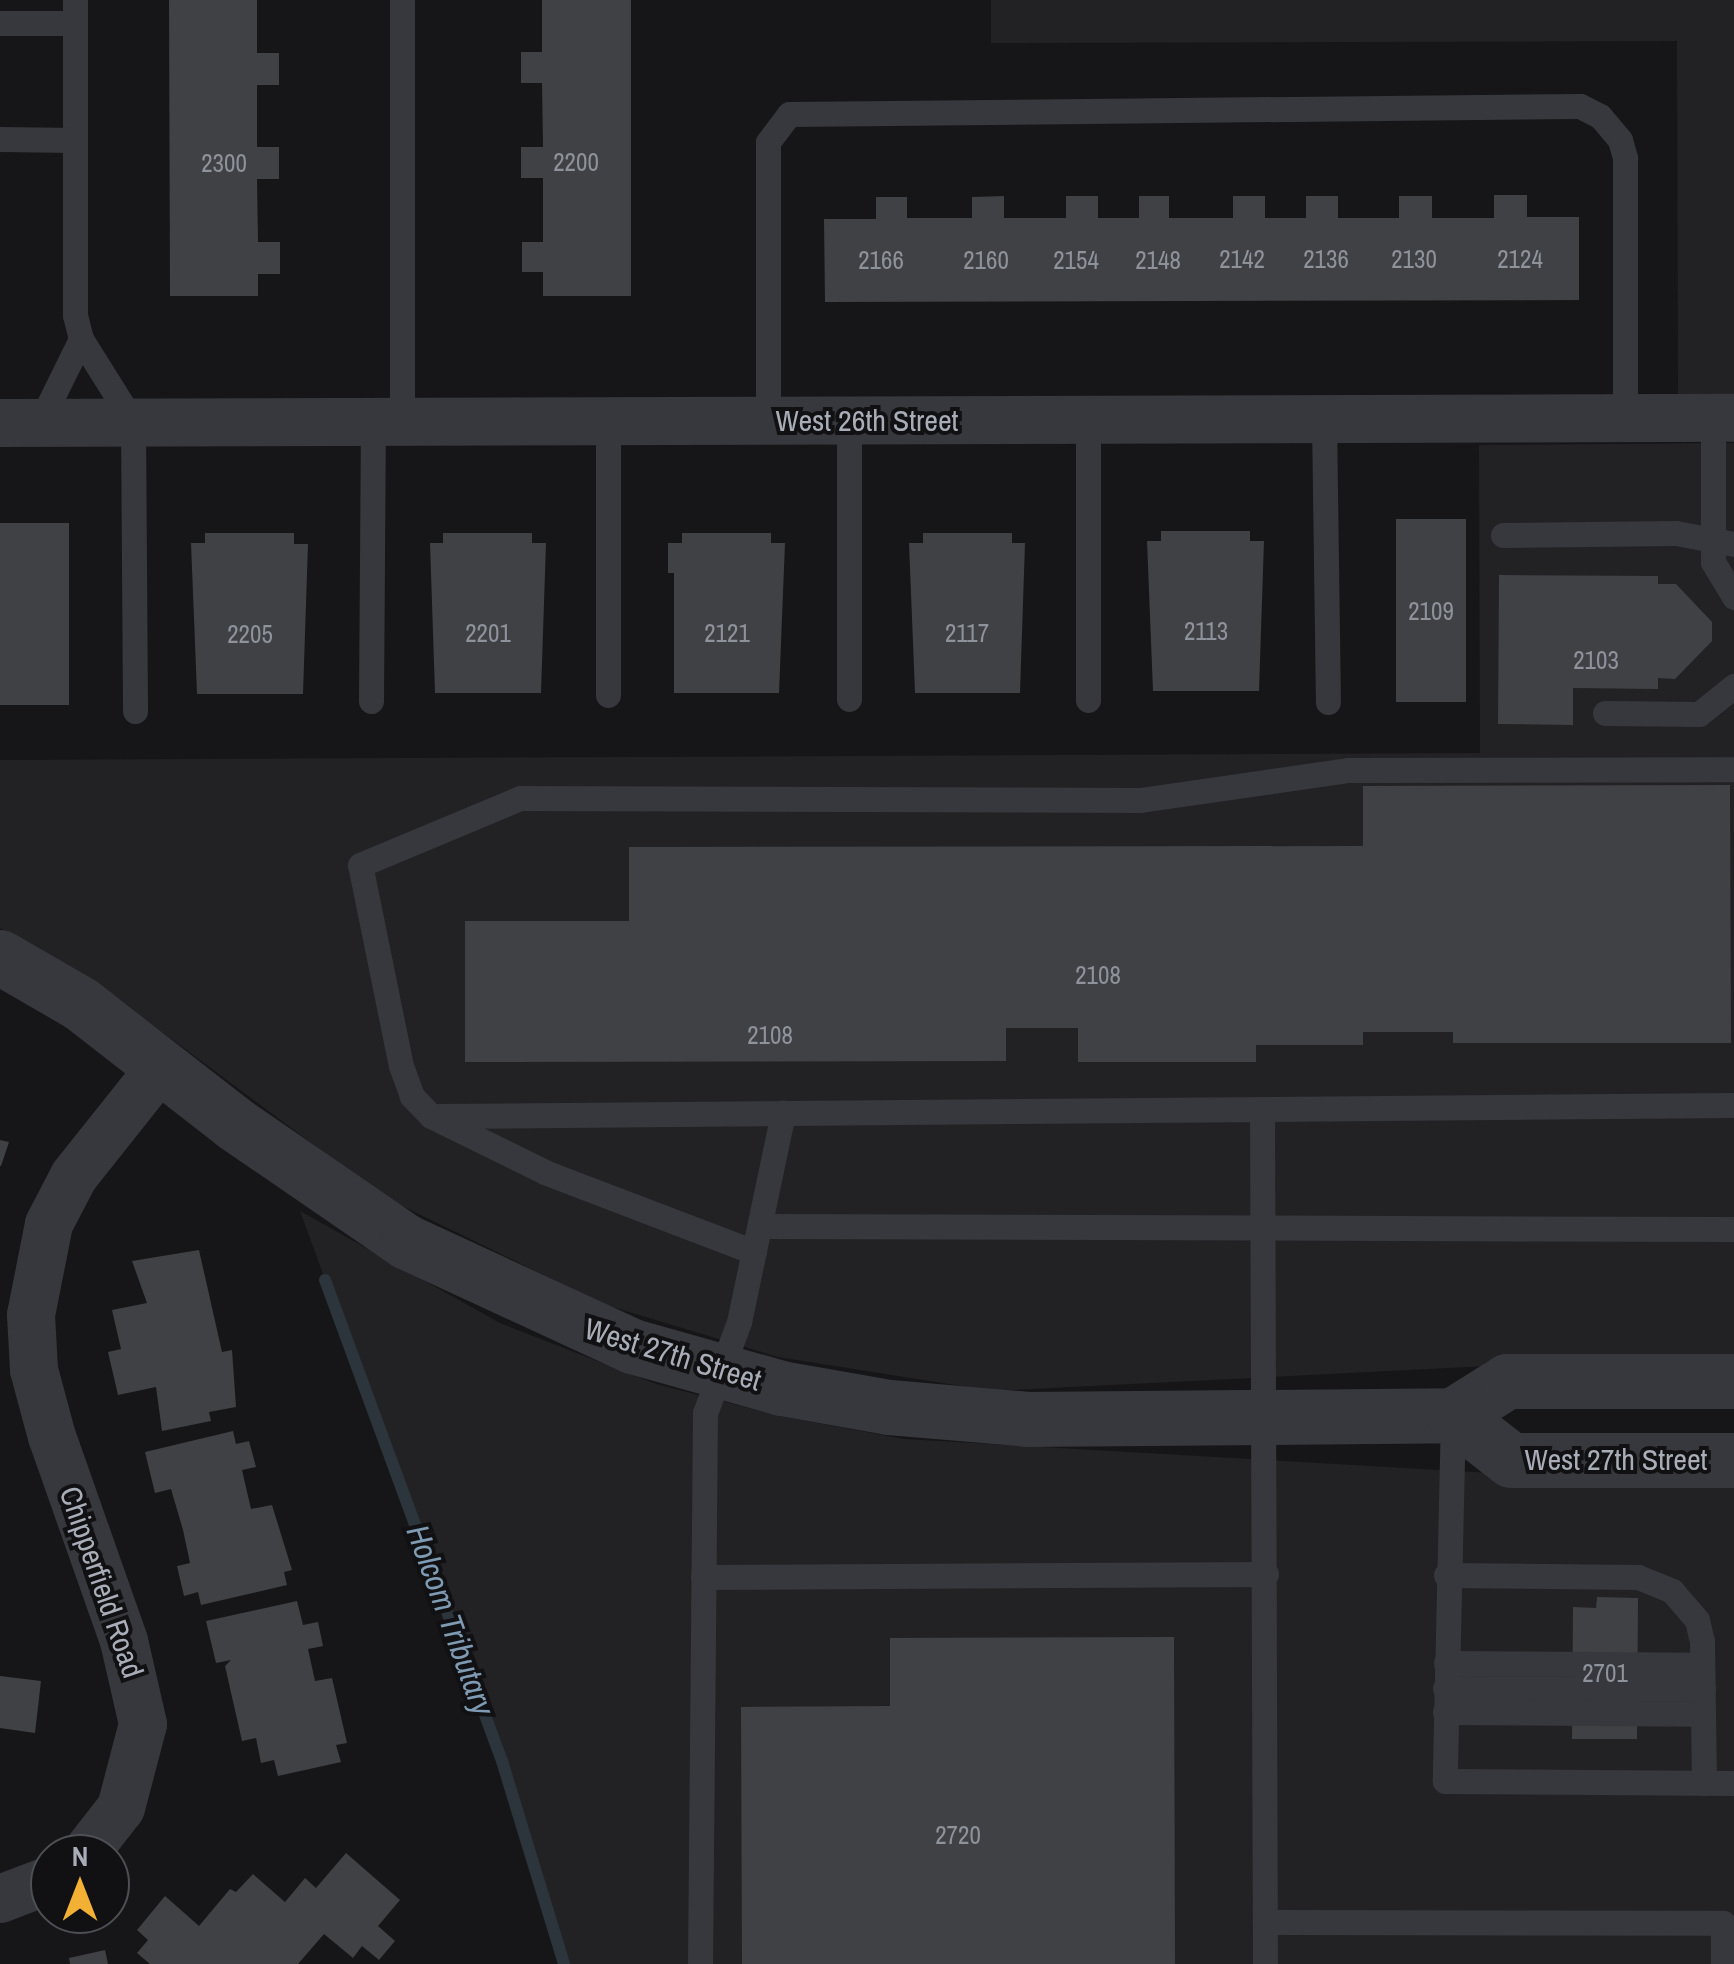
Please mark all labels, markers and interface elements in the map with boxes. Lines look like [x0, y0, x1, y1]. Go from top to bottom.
house number: 2200 [553, 147, 599, 177]
house number: 2300 [201, 148, 247, 178]
house number: 2142 [1219, 244, 1265, 274]
house number: 2136 [1303, 244, 1349, 274]
house number: 2130 [1391, 244, 1437, 274]
house number: 2124 [1497, 244, 1543, 274]
house number: 2166 [858, 245, 904, 275]
house number: 2160 [963, 245, 1009, 275]
house number: 2154 [1053, 245, 1099, 275]
house number: 2148 [1135, 245, 1181, 275]
street label: West 26th Street [776, 402, 958, 438]
house number: 2109 [1408, 596, 1454, 626]
house number: 2113 [1184, 616, 1228, 646]
house number: 2201 [465, 618, 511, 648]
house number: 2121 [704, 618, 750, 648]
house number: 2117 [945, 618, 989, 648]
house number: 2205 [227, 619, 273, 649]
house number: 2103 [1573, 645, 1619, 675]
house number: 2108 [1075, 960, 1121, 990]
house number: 2108 [747, 1020, 793, 1050]
street label: West 27th Street [580, 1310, 766, 1398]
street label: West 27th Street [1525, 1441, 1707, 1477]
street label: Chipperfield Road [52, 1482, 152, 1682]
water label: Holcom Tributary [398, 1519, 502, 1721]
house number: 2701 [1582, 1658, 1628, 1688]
house number: 2720 [935, 1820, 981, 1850]
north arrow [30, 1834, 130, 1934]
text: N [72, 1837, 88, 1875]

